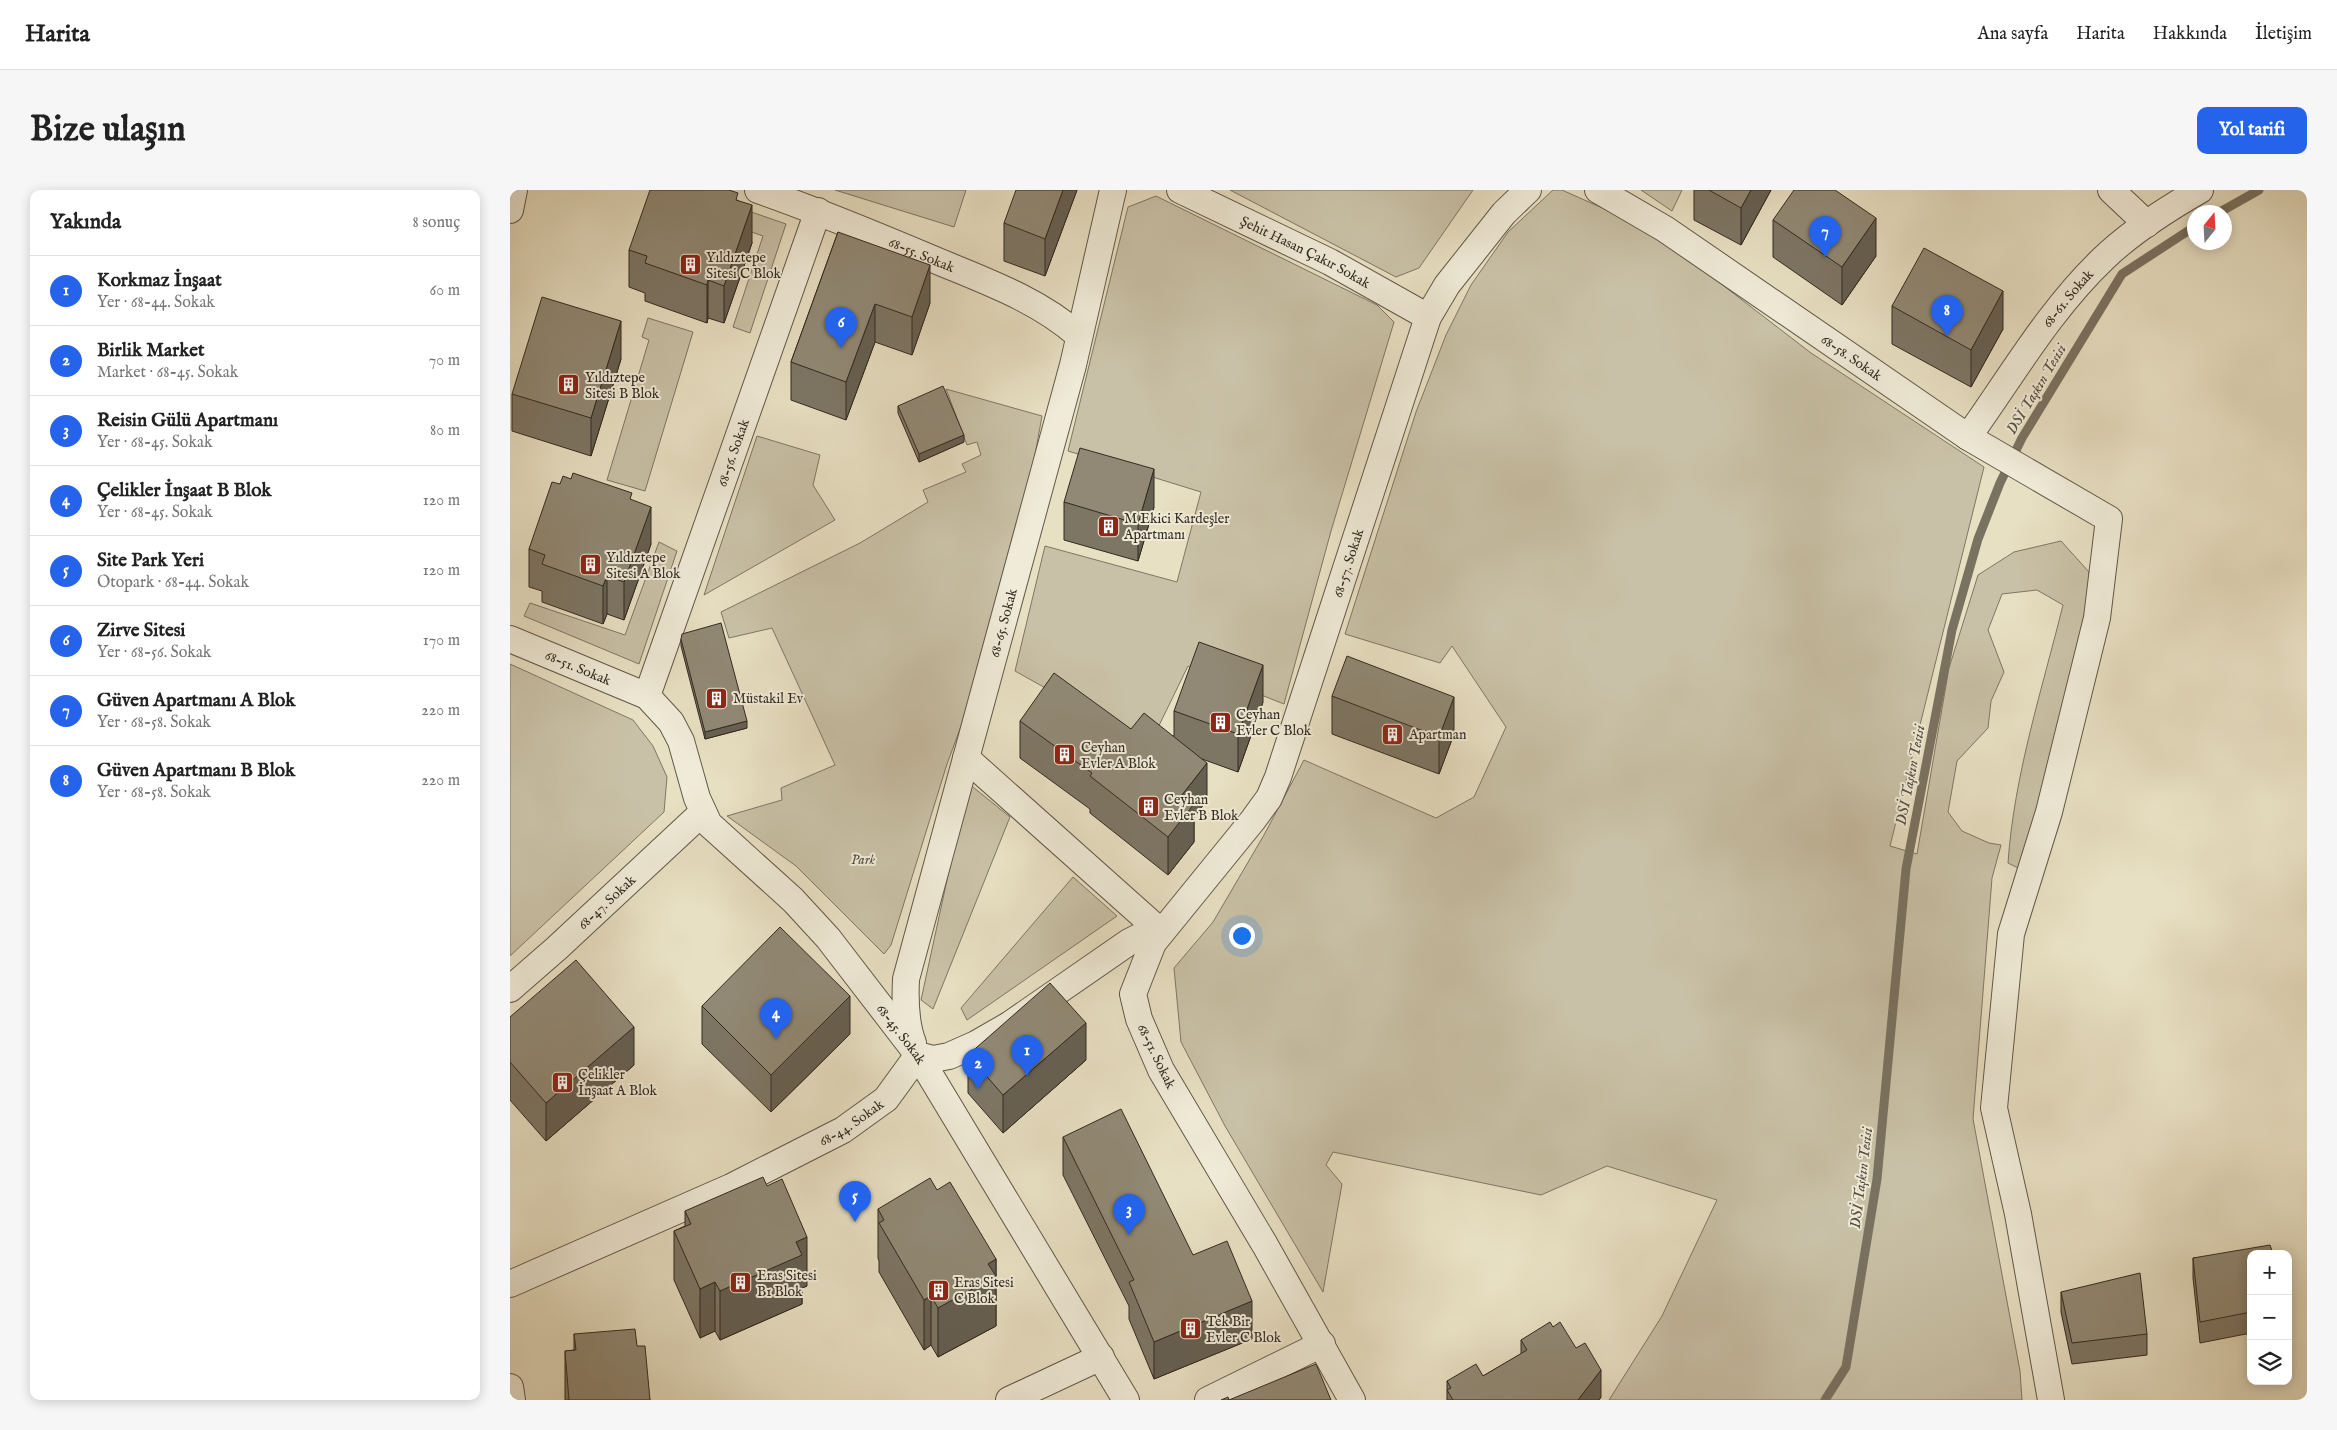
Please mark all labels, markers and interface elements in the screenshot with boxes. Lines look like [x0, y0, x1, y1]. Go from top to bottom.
text: Harita [25, 19, 90, 50]
text: Ana sayfa [1978, 23, 2048, 46]
text: Harita [2076, 23, 2125, 46]
text: Hakkında [2153, 23, 2227, 46]
text: İletişim [2255, 23, 2312, 46]
button: Yol tarifi [2197, 107, 2307, 154]
text: Bize ulaşın [30, 108, 186, 153]
north arrow [2187, 205, 2232, 250]
text: Yakında [50, 209, 121, 236]
street label: Şehit Hasan Çakır Sokak [1237, 212, 1374, 293]
text: 8 sonuç [412, 213, 460, 233]
pin: 7 [1809, 216, 1841, 257]
street label: 68-55. Sokak [886, 233, 958, 277]
place label: Yıldıztepe Sitesi C Blok [706, 249, 781, 283]
building icon: Yıldıztepe Sitesi C Blok [678, 253, 702, 277]
street label: 68-61. Sokak [2039, 265, 2098, 332]
text: Korkmaz İnşaat [97, 269, 222, 293]
text: 1 [63, 281, 69, 301]
text: 60 m [430, 281, 460, 301]
text: Yer · 68-44. Sokak [97, 293, 215, 313]
pin: 8 [1931, 295, 1963, 336]
pin: 6 [825, 307, 857, 348]
street label: 68-58. Sokak [1817, 331, 1886, 386]
text: Birlik Market [97, 339, 205, 363]
water label: DSİ Taşkın Tesisi [2002, 339, 2072, 438]
text: 2 [62, 351, 70, 371]
text: 70 m [429, 351, 460, 371]
text: Market · 68-45. Sokak [97, 363, 238, 383]
place label: Yıldıztepe Sitesi B Blok [585, 369, 660, 403]
building icon: Yıldıztepe Sitesi B Blok [557, 373, 581, 397]
text: Reisin Gülü Apartmanı [97, 409, 278, 433]
street label: 68-56. Sokak [713, 416, 754, 489]
text: 3 [63, 421, 69, 441]
text: 80 m [430, 421, 460, 441]
text: Yer · 68-45. Sokak [97, 433, 212, 453]
text: Çelikler İnşaat B Blok [97, 479, 272, 503]
text: 4 [62, 491, 70, 511]
text: 120 m [423, 491, 460, 511]
text: Yer · 68-45. Sokak [97, 503, 212, 523]
place label: M Ekici Kardeşler Apartmanı [1123, 510, 1229, 544]
building icon: M Ekici Kardeşler Apartmanı [1096, 514, 1120, 538]
street label: 68-57. Sokak [1329, 526, 1369, 600]
text: Site Park Yeri [97, 549, 204, 573]
place label: Yıldıztepe Sitesi A Blok [606, 549, 681, 583]
building icon: Yıldıztepe Sitesi A Blok [578, 553, 602, 577]
text: 5 [63, 561, 69, 581]
text: 120 m [423, 561, 460, 581]
text: Otopark · 68-44. Sokak [97, 573, 249, 593]
street label: 68-65. Sokak [986, 586, 1022, 660]
text: Zirve Sitesi [97, 619, 185, 643]
text: 6 [63, 631, 69, 651]
text: 170 m [423, 631, 460, 651]
text: Yer · 68-56. Sokak [97, 643, 211, 663]
street label: 68-51. Sokak [542, 647, 614, 690]
building icon: Müstakil Ev [705, 686, 729, 710]
text: Güven Apartmanı A Blok [97, 689, 295, 713]
place label: Müstakil Ev [733, 690, 804, 708]
text: 7 [62, 701, 70, 721]
text: 220 m [421, 701, 460, 721]
place label: Ceyhan Evler C Blok [1236, 706, 1312, 740]
building icon: Ceyhan Evler C Blok [1208, 710, 1232, 734]
text: Yer · 68-58. Sokak [97, 713, 211, 733]
building icon: Apartman [1381, 722, 1405, 746]
water label: DSİ Taşkın Tesisi [1891, 722, 1930, 827]
place label: Apartman [1408, 726, 1467, 744]
place label: Ceyhan Evler A Blok [1081, 739, 1156, 773]
building icon: Ceyhan Evler A Blok [1053, 743, 1077, 767]
text: Güven Apartmanı B Blok [97, 759, 295, 783]
text: 8 [63, 771, 69, 791]
text: 220 m [421, 771, 460, 791]
text: Yer · 68-58. Sokak [97, 783, 211, 803]
place label: Ceyhan Evler B Blok [1164, 791, 1239, 825]
building icon: Ceyhan Evler B Blok [1136, 795, 1160, 819]
park label: Park [851, 851, 875, 869]
street label: 68-47. Sokak [574, 871, 640, 934]
your location [1229, 923, 1255, 949]
pin: 4 [760, 998, 792, 1039]
street label: 68-45. Sokak [872, 1001, 930, 1068]
street label: 68-51. Sokak [1133, 1021, 1180, 1092]
pin: 1 [1011, 1035, 1043, 1076]
pin: 2 [962, 1048, 994, 1089]
place label: Çelikler İnşaat A Blok [578, 1066, 657, 1100]
building icon: Çelikler İnşaat A Blok [550, 1070, 574, 1094]
street label: 68-44. Sokak [816, 1095, 888, 1151]
water label: DSİ Taşkın Tesisi [1846, 1125, 1877, 1230]
pin: 5 [839, 1181, 871, 1222]
pin: 3 [1113, 1194, 1145, 1235]
map controls [2247, 1250, 2292, 1385]
button: + [2247, 1250, 2292, 1295]
place label: Eras Sitesi B1 Blok [757, 1267, 817, 1301]
building icon: Eras Sitesi B1 Blok [729, 1271, 753, 1295]
place label: Eras Sitesi C Blok [954, 1274, 1014, 1308]
building icon: Eras Sitesi C Blok [926, 1278, 950, 1302]
button: − [2247, 1295, 2292, 1340]
place label: Tek Bir Evler C Blok [1206, 1313, 1282, 1347]
building icon: Tek Bir Evler C Blok [1178, 1317, 1202, 1341]
button: layers [2247, 1340, 2292, 1385]

